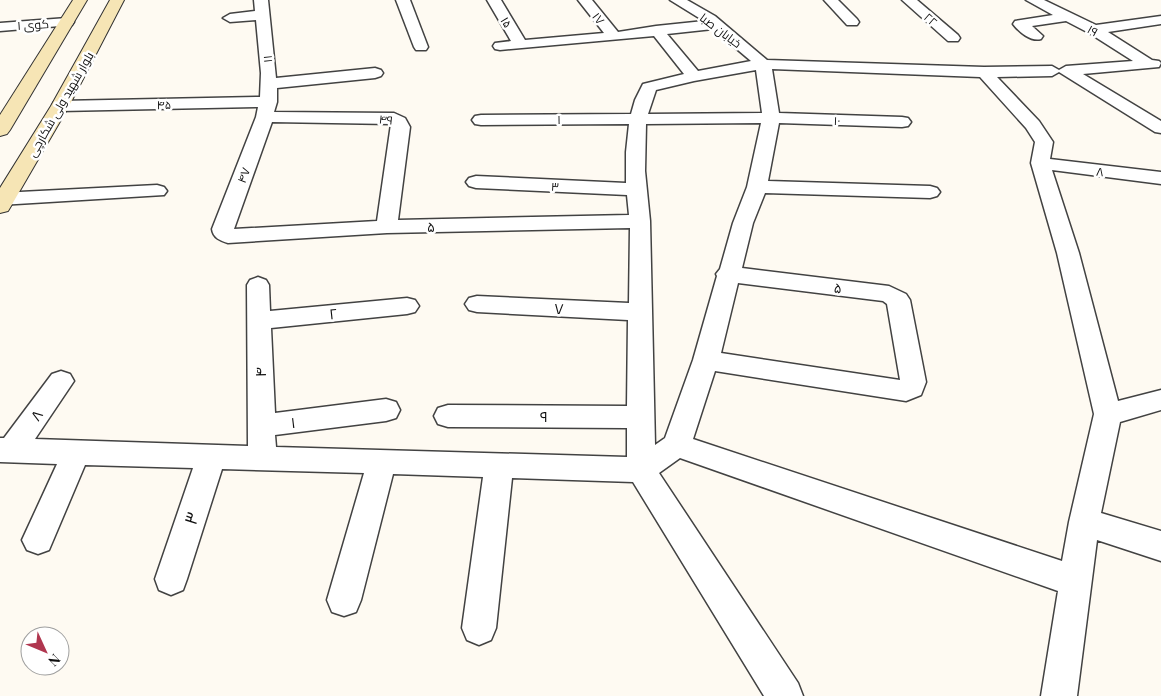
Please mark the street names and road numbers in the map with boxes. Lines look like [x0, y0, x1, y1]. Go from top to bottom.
street label: ۱۷ [589, 9, 609, 28]
street label: خیابان صبا [697, 9, 745, 51]
street label: ۲۲ [921, 9, 941, 29]
street label: ۱۵ [497, 13, 517, 31]
street label: کوی ۱ [17, 15, 49, 33]
street label: ۱۹ [1085, 21, 1101, 39]
street label: بلوار شهید ولی شکارچی [23, 48, 98, 161]
street label: ۱۱ [259, 54, 275, 64]
street label: ۴۵ [157, 96, 171, 112]
street label: ۴۹ [378, 110, 394, 128]
street label: ۱ [557, 111, 561, 127]
street label: ۱۰ [833, 112, 841, 128]
street label: ۸ [1095, 163, 1105, 179]
street label: ۴۷ [233, 164, 253, 185]
street label: ۳ [551, 178, 559, 194]
street label: ۵ [427, 216, 435, 236]
street label: ۵ [833, 277, 843, 297]
street label: ۷ [554, 298, 564, 318]
street label: ۲ [328, 303, 338, 323]
street label: ۴ [250, 367, 270, 377]
street label: ۸ [25, 405, 47, 425]
street label: ۹ [540, 406, 548, 426]
street label: ۱ [289, 412, 297, 432]
street label: ۳ [178, 509, 204, 527]

